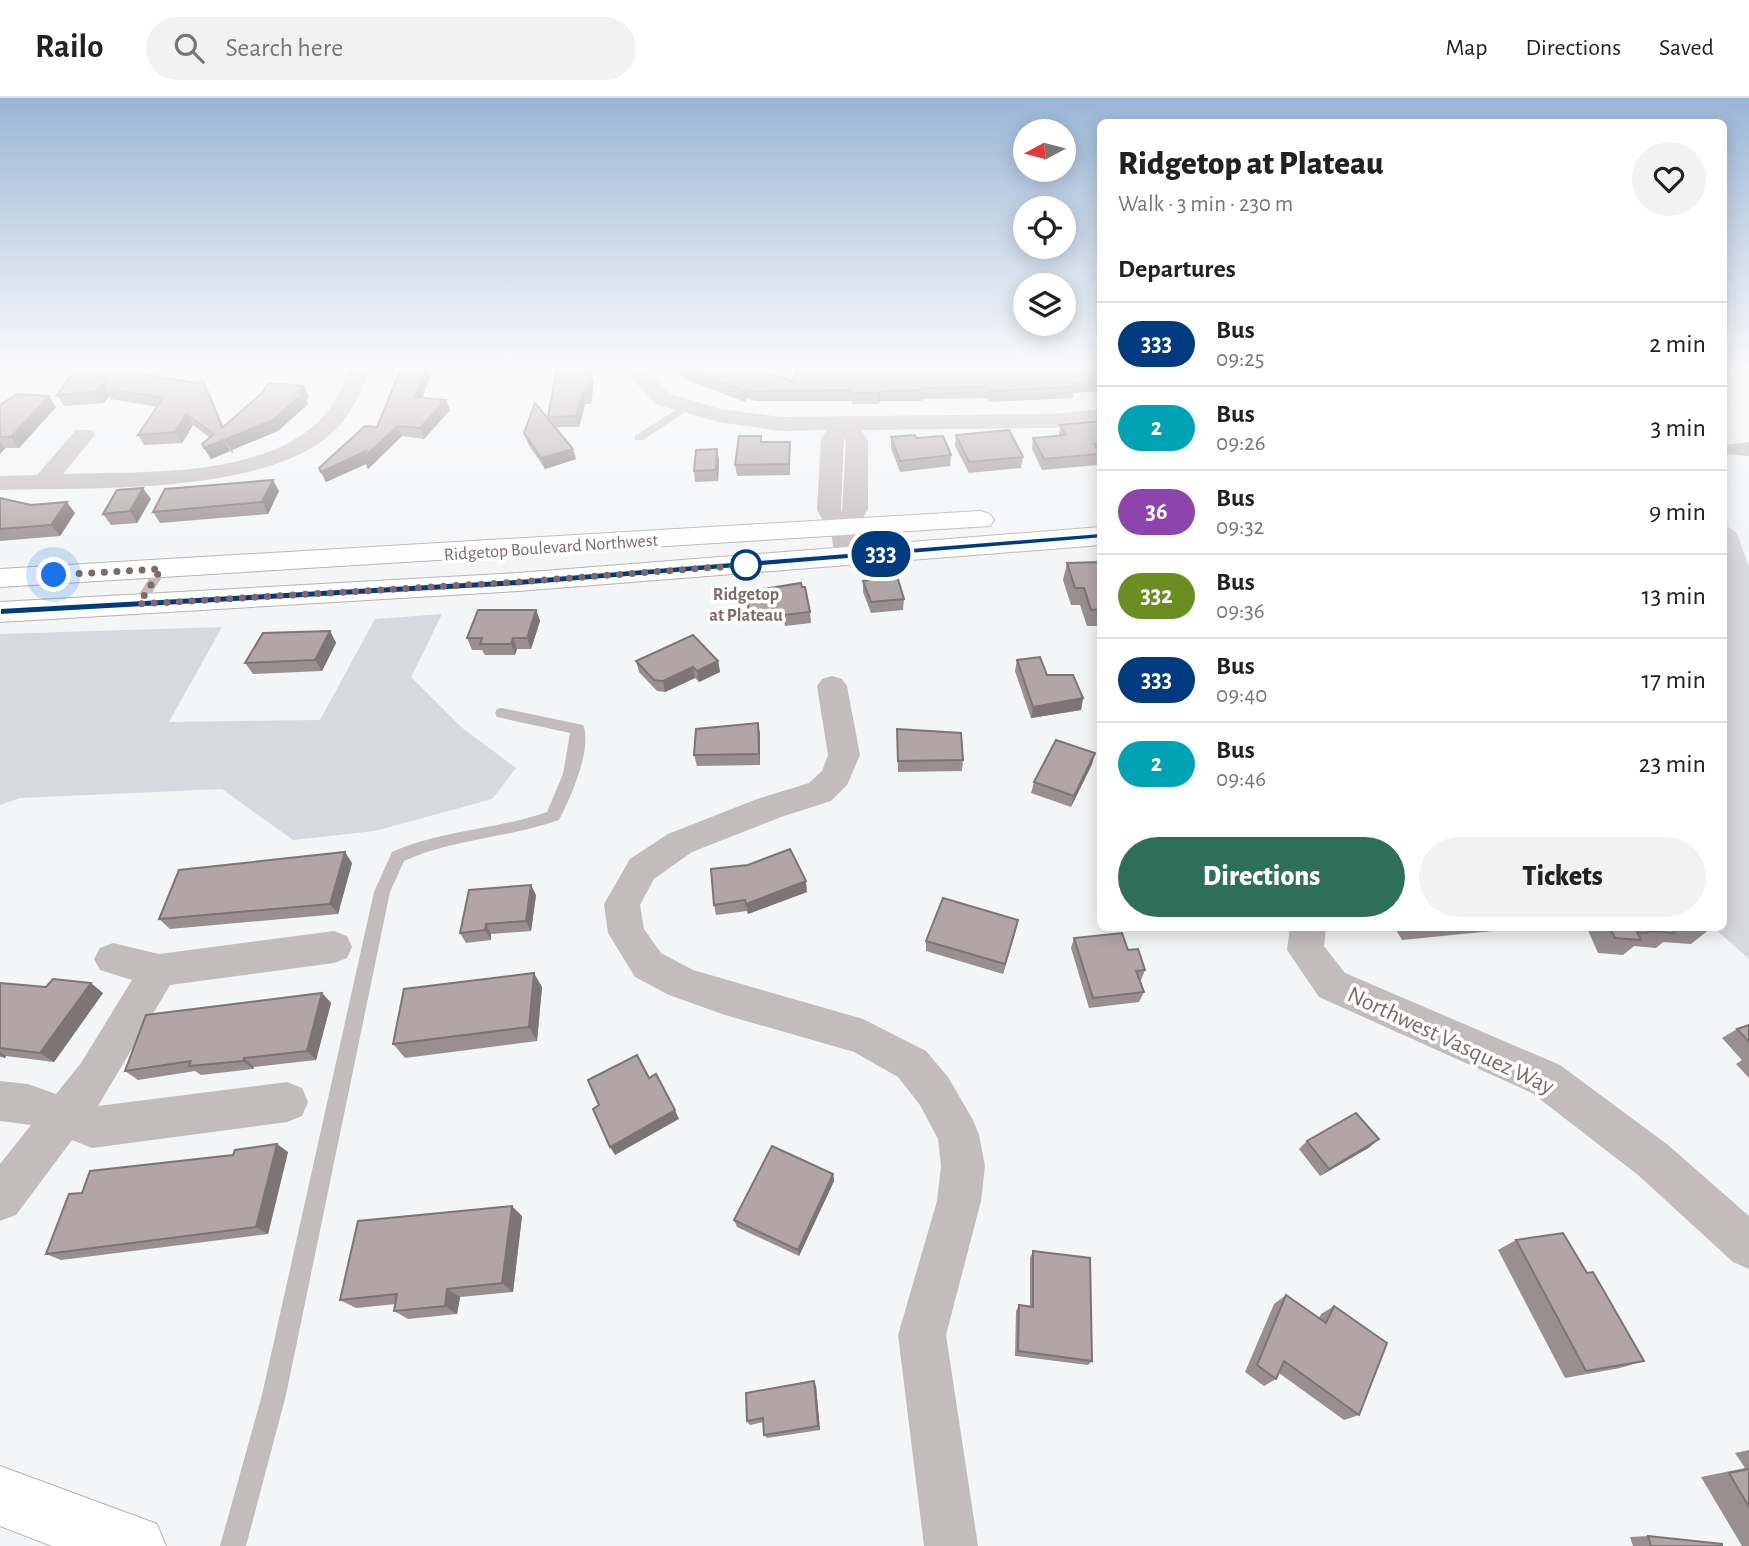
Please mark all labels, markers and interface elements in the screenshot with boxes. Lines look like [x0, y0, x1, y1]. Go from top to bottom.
search box [146, 17, 636, 80]
icon: search [170, 29, 208, 67]
text: Railo [35, 31, 104, 64]
text: Search here [226, 35, 343, 61]
text: Map [1445, 36, 1487, 60]
text: Directions [1525, 36, 1621, 60]
text: Saved [1659, 36, 1714, 60]
north arrow [1013, 119, 1076, 182]
map controls [1013, 119, 1076, 336]
button: heart [1632, 142, 1706, 216]
text: Ridgetop at Plateau [1118, 148, 1384, 181]
text: Walk · 3 min · 230 m [1118, 193, 1293, 216]
button: locate [1013, 196, 1076, 259]
text: Departures [1118, 256, 1236, 282]
button: layers [1013, 273, 1076, 336]
text: Bus [1216, 317, 1255, 343]
text: 2 min [1649, 331, 1706, 357]
text: 333 [1141, 332, 1172, 356]
text: 09:25 [1216, 348, 1264, 371]
text: Bus [1216, 401, 1255, 427]
text: 3 min [1650, 415, 1706, 441]
text: 2 [1151, 416, 1162, 440]
text: 09:26 [1216, 432, 1266, 455]
text: Bus [1216, 485, 1255, 511]
text: 9 min [1649, 499, 1706, 525]
text: 36 [1146, 500, 1167, 524]
text: 09:32 [1216, 516, 1264, 539]
line badge: 333 [841, 531, 921, 577]
street label: Ridgetop Boulevard Northwest [443, 532, 659, 564]
text: 333 [865, 542, 897, 566]
marker: Ridgetop at Plateau [731, 550, 761, 580]
your location [36, 557, 71, 592]
text: Bus [1216, 569, 1255, 595]
text: 13 min [1642, 583, 1706, 609]
text: 332 [1141, 584, 1173, 608]
place label: Ridgetop at Plateau [709, 586, 783, 625]
text: 09:36 [1216, 600, 1265, 623]
text: Bus [1216, 653, 1255, 679]
text: 17 min [1641, 667, 1706, 693]
text: 333 [1141, 668, 1172, 692]
text: 09:40 [1216, 684, 1267, 707]
text: Bus [1216, 737, 1255, 763]
text: 23 min [1639, 751, 1706, 777]
text: 2 [1151, 752, 1162, 776]
text: 09:46 [1216, 768, 1266, 791]
button: Directions [1118, 837, 1405, 917]
button: Tickets [1419, 837, 1706, 917]
street label: Northwest Vasquez Way [1344, 982, 1558, 1099]

